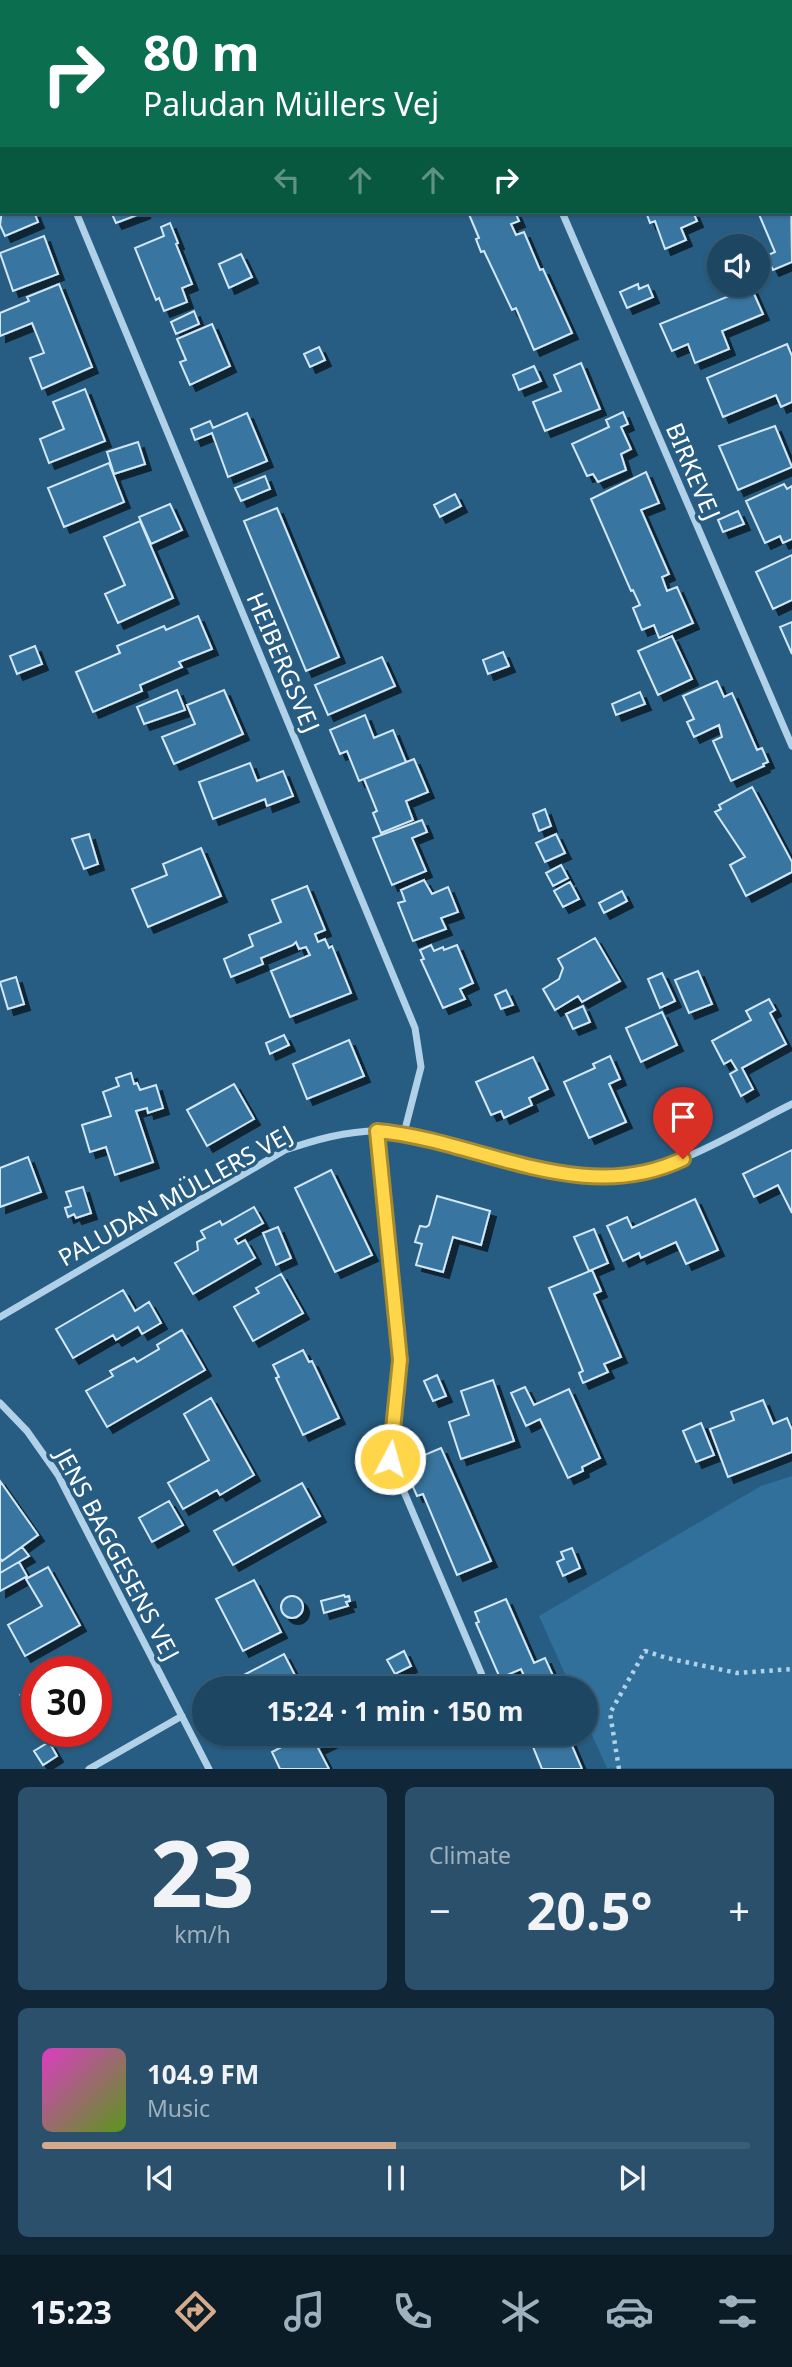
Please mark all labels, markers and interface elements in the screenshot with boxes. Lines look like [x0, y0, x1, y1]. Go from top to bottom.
text: 80 m [143, 19, 260, 85]
icon: right [28, 28, 119, 119]
text: Paludan Müllers Vej [143, 82, 439, 125]
icon: left [268, 161, 306, 199]
icon: ahead [341, 161, 379, 199]
icon: ahead [414, 161, 452, 199]
icon: right [487, 161, 525, 199]
map controls [707, 234, 770, 297]
button: sound [707, 234, 770, 297]
street label: BIRKEVEJ [659, 417, 729, 525]
street label: HEIBERGSVEJ [240, 587, 328, 737]
pin [653, 1087, 713, 1159]
icon: arrive [664, 1098, 702, 1136]
street label: PALUDAN MÜLLERS VEJ [52, 1117, 298, 1273]
position arrow [353, 1422, 427, 1496]
street label: JENS BAGGESENS VEJ [47, 1440, 188, 1666]
speed limit sign: 30 [21, 1656, 112, 1747]
text: 15:24 · 1 min · 150 m [267, 1693, 523, 1729]
text: 23 [150, 1810, 255, 1934]
text: Climate [429, 1839, 511, 1871]
text: 20.5° [527, 1874, 652, 1945]
text: − [429, 1884, 451, 1936]
text: + [728, 1884, 750, 1936]
text: km/h [174, 1918, 231, 1950]
text: 104.9 FM [147, 2056, 259, 2092]
text: Music [147, 2092, 210, 2124]
icon: previous [141, 2159, 179, 2197]
icon: pause [377, 2159, 415, 2197]
icon: next [613, 2159, 651, 2197]
icon: directions [171, 2287, 220, 2336]
icon: music [280, 2287, 329, 2336]
icon: phone [388, 2287, 437, 2336]
icon: climate [496, 2287, 545, 2336]
icon: car [605, 2287, 654, 2336]
icon: filters [713, 2287, 762, 2336]
text: 15:23 [30, 2290, 112, 2333]

